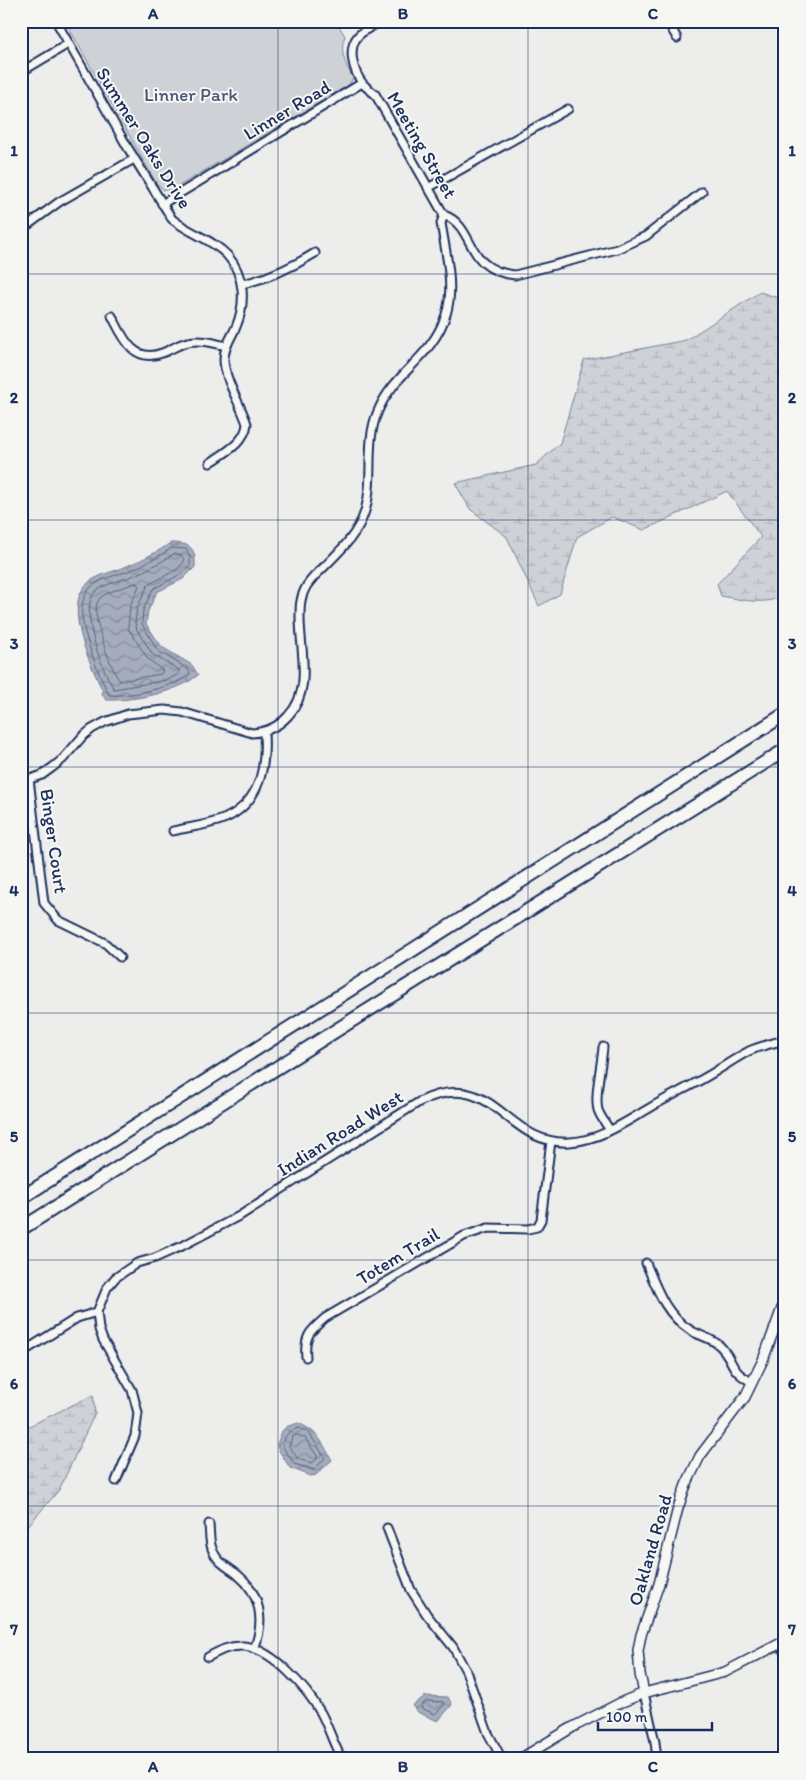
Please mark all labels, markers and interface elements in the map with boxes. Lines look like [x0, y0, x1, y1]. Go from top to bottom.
text: A [147, 4, 159, 23]
text: B [398, 4, 409, 23]
text: C [648, 4, 659, 23]
street label: Summer Oaks Drive [91, 63, 197, 213]
street label: Linner Road [239, 75, 335, 145]
park label: Linner Park [144, 83, 238, 106]
street label: Meeting Street [382, 88, 462, 202]
text: 1 [10, 141, 18, 160]
text: 1 [788, 141, 796, 160]
text: 2 [10, 388, 19, 407]
text: 2 [788, 388, 797, 407]
text: 3 [10, 634, 19, 653]
text: 3 [788, 634, 797, 653]
street label: Binger Court [35, 787, 73, 895]
text: 4 [9, 881, 19, 900]
text: 4 [787, 881, 797, 900]
street label: Indian Road West [273, 1085, 407, 1181]
text: 5 [10, 1127, 19, 1146]
text: 5 [788, 1127, 797, 1146]
street label: Totem Trail [352, 1222, 444, 1290]
text: 6 [10, 1374, 19, 1393]
text: 6 [788, 1374, 797, 1393]
street label: Oakland Road [623, 1492, 677, 1608]
text: 7 [9, 1620, 18, 1639]
text: 7 [787, 1620, 796, 1639]
scale bar [598, 1700, 712, 1732]
text: 100 m [606, 1708, 648, 1726]
text: A [147, 1757, 159, 1776]
text: B [398, 1757, 409, 1776]
text: C [648, 1757, 659, 1776]

